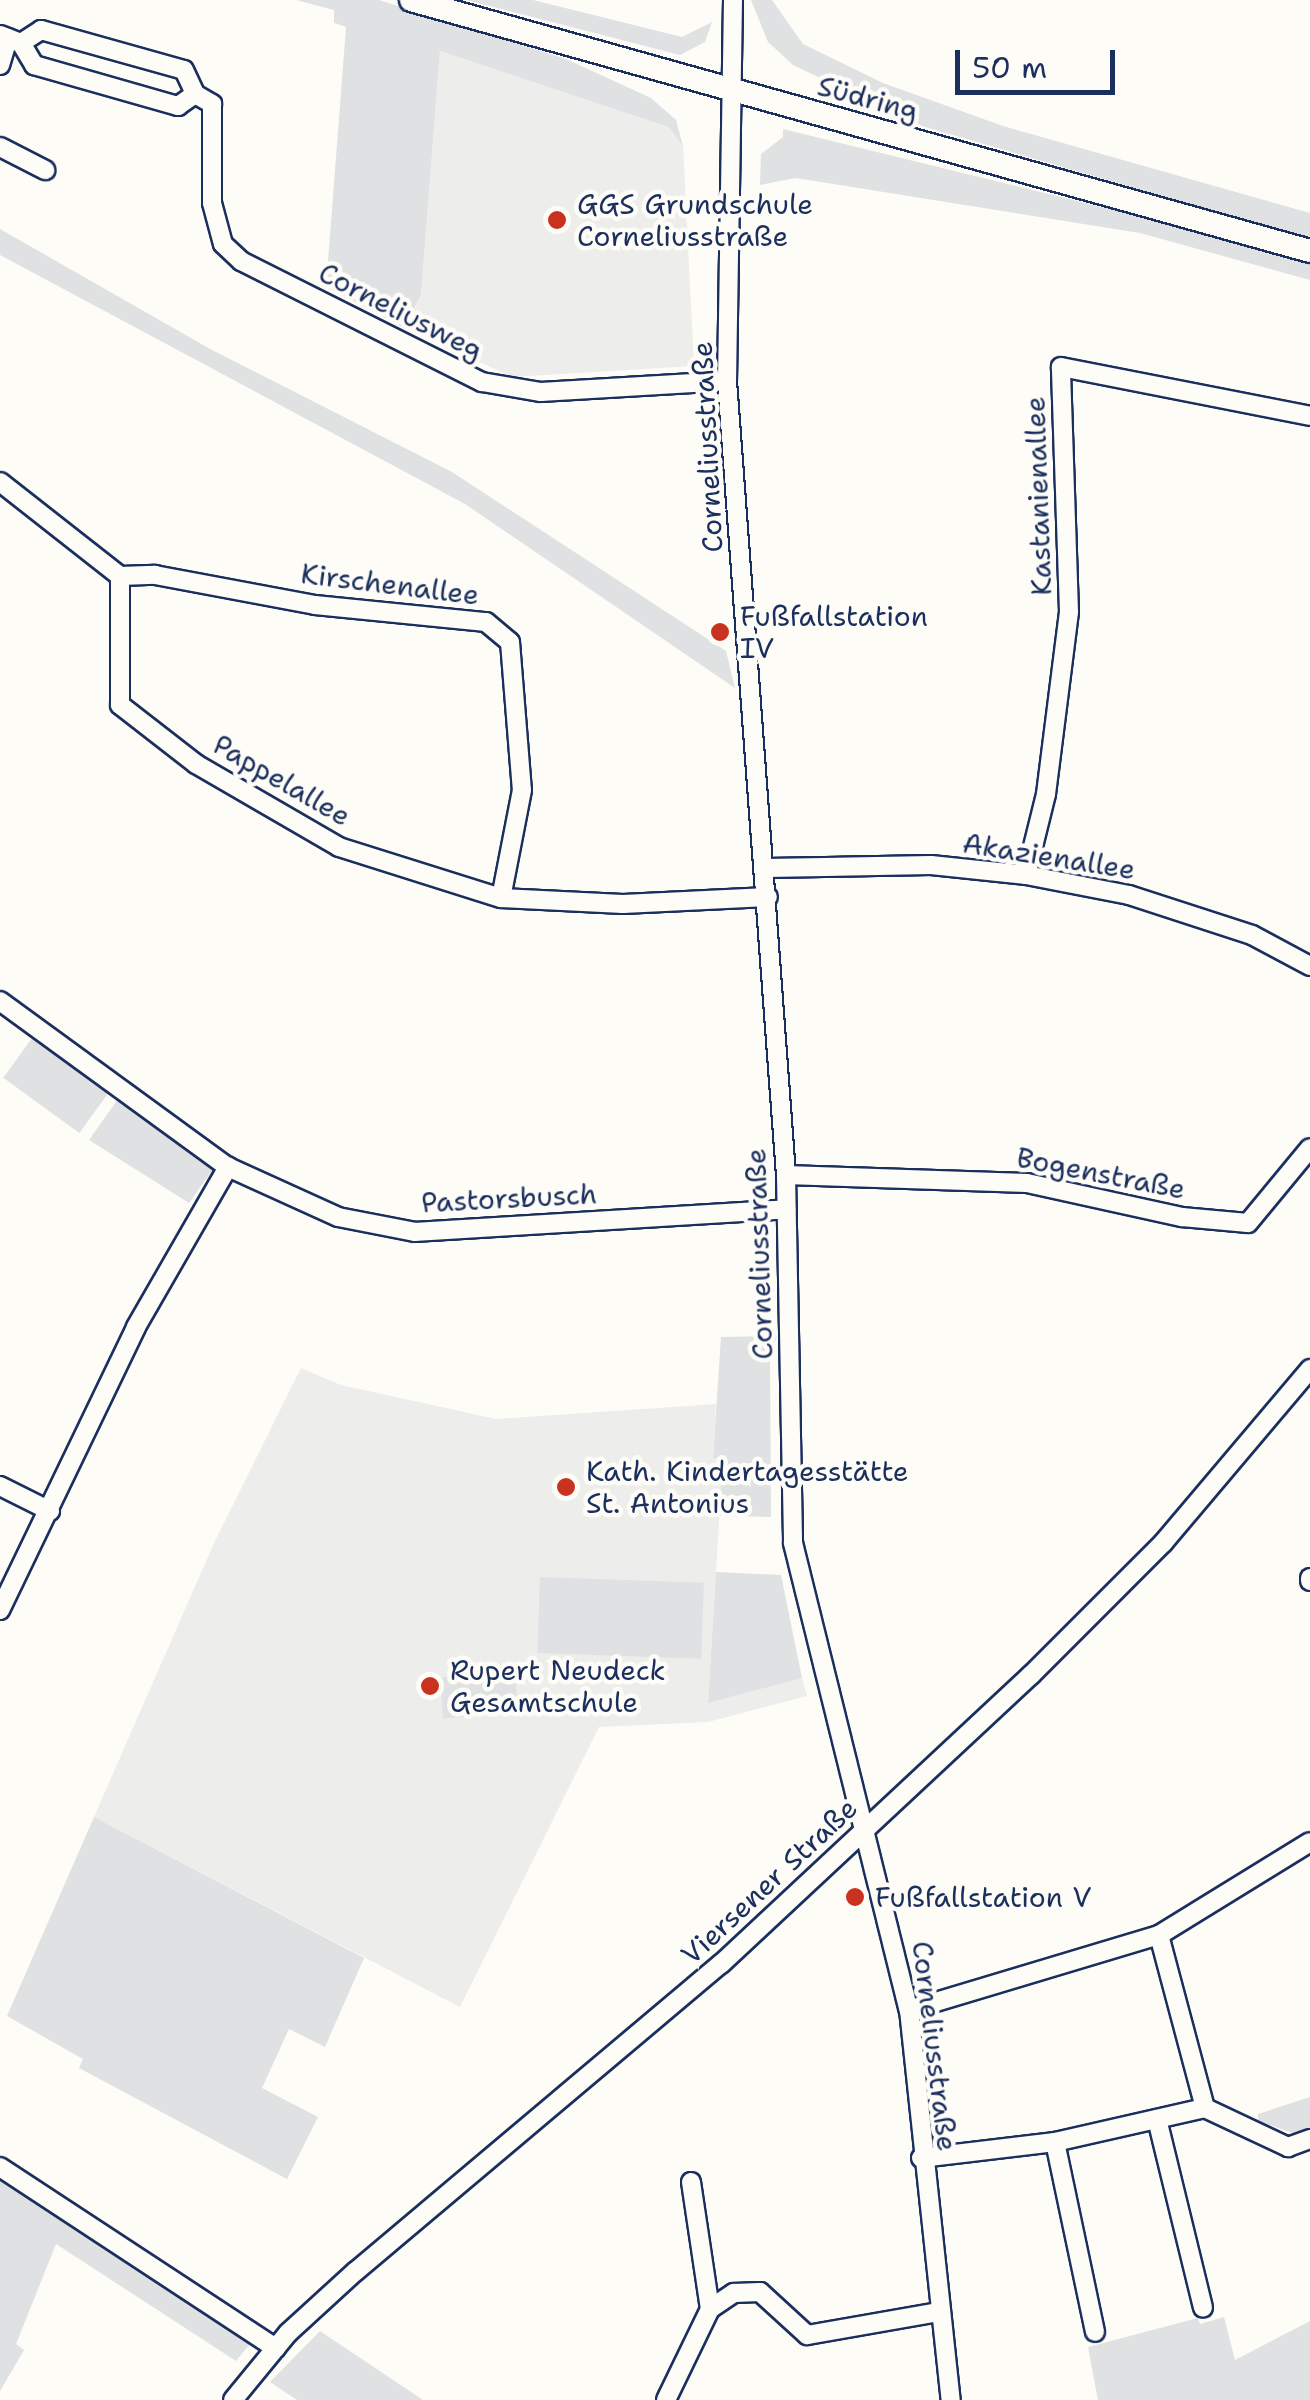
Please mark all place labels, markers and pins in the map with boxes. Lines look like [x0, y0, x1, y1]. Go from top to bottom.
place label: GGS Grundschule Corneliusstraße [577, 187, 813, 253]
marker: GGS Grundschule Corneliusstraße [546, 209, 568, 231]
place label: Fußfallstation IV [740, 599, 928, 665]
marker: Fußfallstation IV [709, 621, 731, 643]
place label: Kath. Kindertagesstätte St. Antonius [586, 1454, 909, 1520]
marker: Kath. Kindertagesstätte St. Antonius [555, 1476, 577, 1498]
place label: Rupert Neudeck Gesamtschule [450, 1653, 665, 1719]
marker: Rupert Neudeck Gesamtschule [419, 1675, 441, 1697]
place label: Fußfallstation V [875, 1880, 1091, 1914]
marker: Fußfallstation V [844, 1886, 866, 1908]

